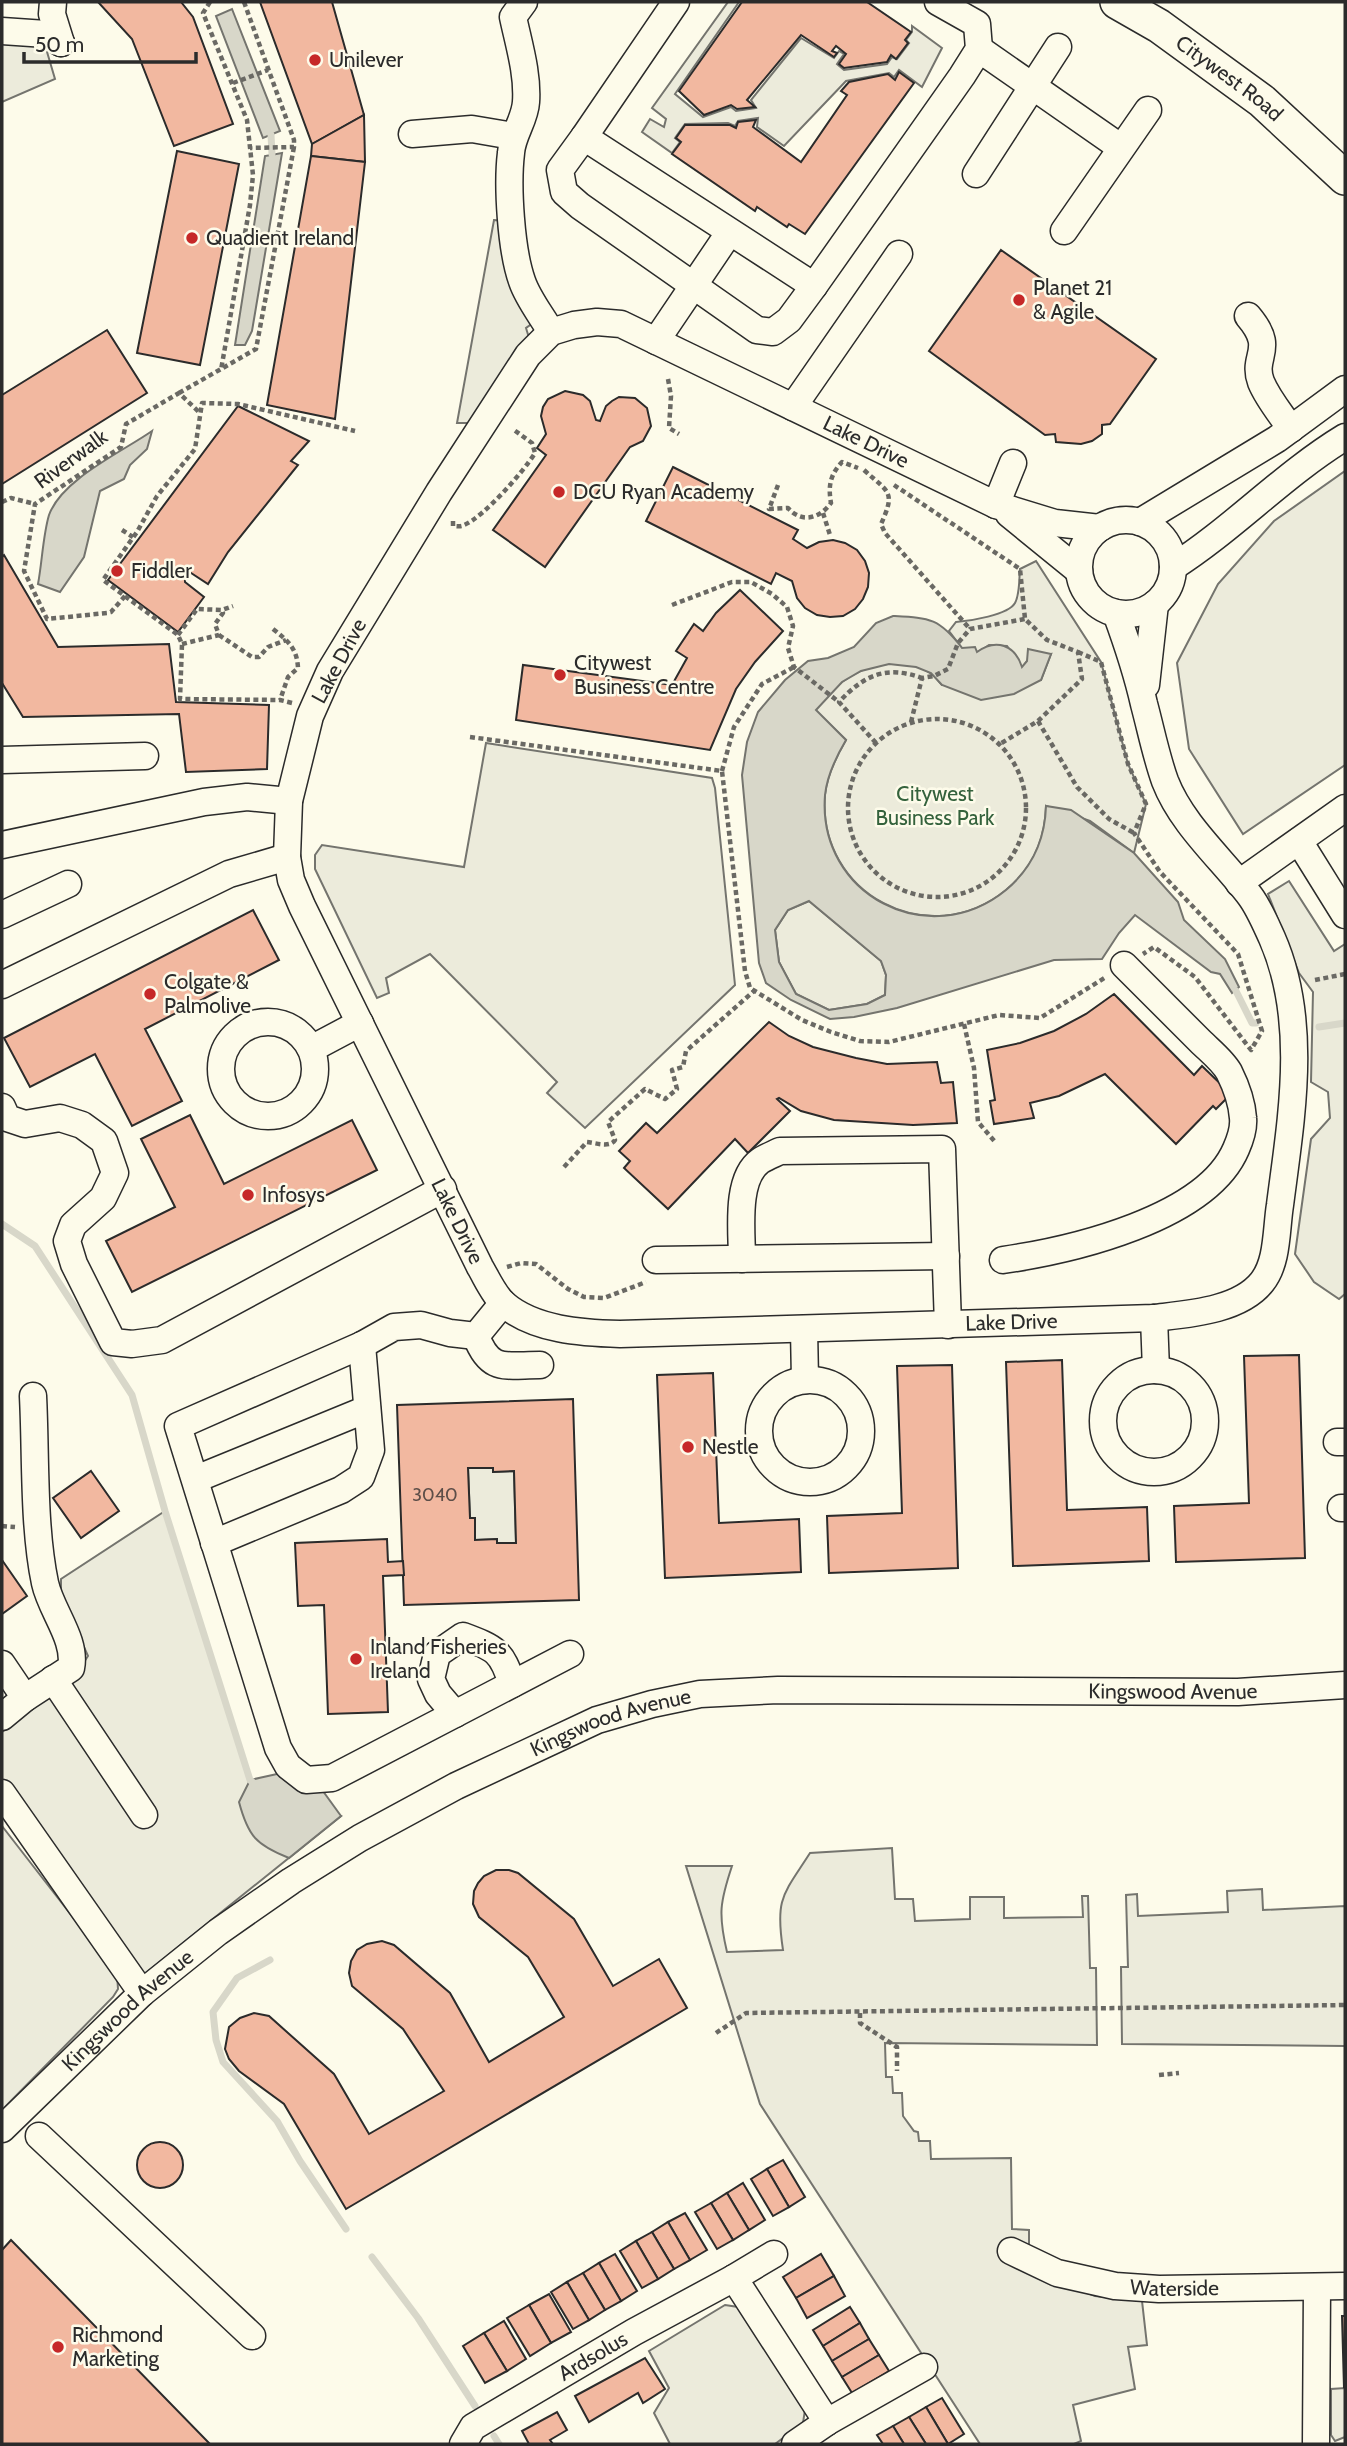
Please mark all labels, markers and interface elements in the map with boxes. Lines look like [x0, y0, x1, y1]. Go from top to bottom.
scale bar [24, 21, 196, 65]
street label: Citywest Road [1171, 29, 1288, 126]
text: 50 m [35, 32, 84, 57]
place label: Unilever [329, 47, 403, 72]
marker: Unilever [307, 52, 323, 68]
place label: Quadient Ireland [206, 225, 354, 250]
marker: Quadient Ireland [184, 230, 200, 246]
place label: Planet 21 & Agile [1033, 275, 1112, 324]
marker: Planet 21 & Agile [1011, 292, 1027, 308]
street label: Lake Drive [819, 410, 913, 473]
street label: Riverwalk [29, 423, 113, 493]
place label: DCU Ryan Academy [573, 479, 754, 504]
marker: DCU Ryan Academy [551, 484, 567, 500]
place label: Fiddler [131, 558, 192, 583]
marker: Fiddler [109, 563, 125, 579]
street label: Lake Drive [306, 614, 371, 707]
place label: Citywest Business Centre [574, 650, 715, 699]
marker: Citywest Business Centre [552, 667, 568, 683]
park label: Citywest Business Park [875, 781, 995, 830]
place label: Colgate & Palmolive [164, 969, 251, 1018]
marker: Colgate & Palmolive [142, 986, 158, 1002]
street label: Lake Drive [426, 1174, 490, 1268]
place label: Infosys [262, 1182, 325, 1207]
marker: Infosys [240, 1187, 256, 1203]
street label: Lake Drive [965, 1308, 1058, 1336]
place label: Nestle [702, 1434, 759, 1459]
marker: Nestle [680, 1439, 696, 1455]
house number: 3040 [412, 1484, 458, 1506]
place label: Inland Fisheries Ireland [370, 1634, 507, 1683]
marker: Inland Fisheries Ireland [348, 1651, 364, 1667]
street label: Kingswood Avenue [1088, 1678, 1258, 1704]
street label: Kingswood Avenue [526, 1683, 693, 1762]
street label: Kingswood Avenue [56, 1944, 198, 2076]
street label: Waterside [1129, 2274, 1219, 2301]
place label: Richmond Marketing [72, 2322, 163, 2371]
street label: Ardsolus [554, 2326, 632, 2386]
marker: Richmond Marketing [50, 2339, 66, 2355]

